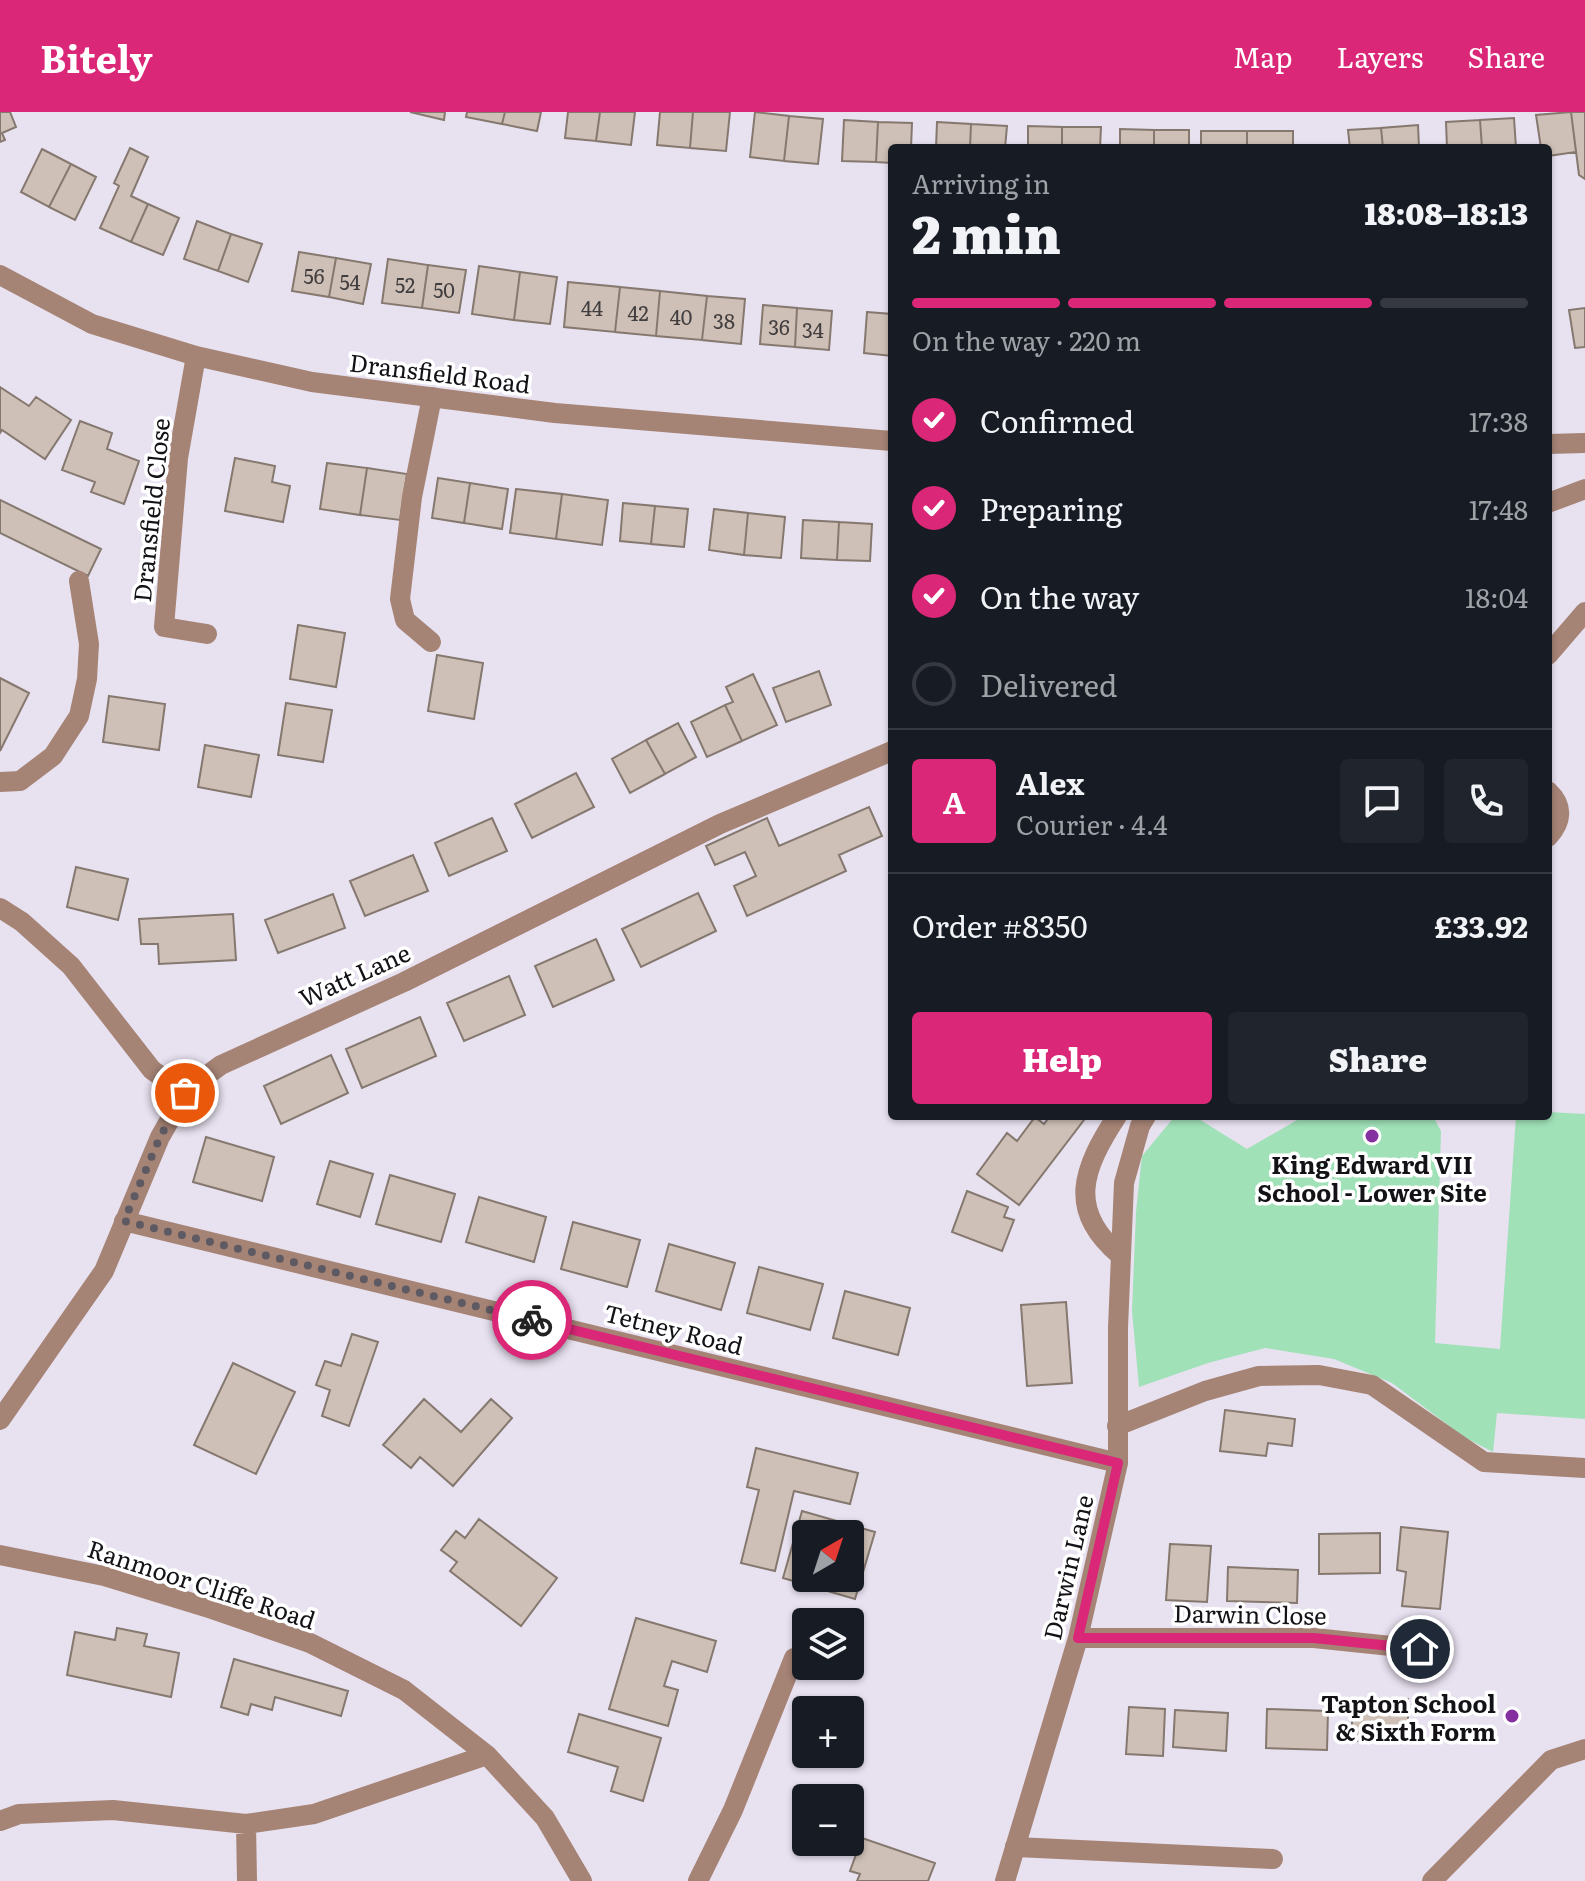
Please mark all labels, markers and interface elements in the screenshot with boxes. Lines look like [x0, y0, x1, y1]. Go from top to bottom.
text: Bitely [40, 28, 153, 85]
text: Map [1233, 35, 1292, 77]
text: Layers [1336, 35, 1423, 77]
text: Share [1467, 35, 1545, 77]
text: Arriving in [912, 163, 1050, 202]
text: 18:08–18:13 [1365, 190, 1528, 234]
text: 2 min [912, 193, 1061, 270]
house number: 56 [304, 260, 325, 290]
house number: 54 [339, 266, 361, 296]
house number: 52 [395, 269, 415, 299]
house number: 50 [433, 274, 455, 304]
house number: 44 [581, 292, 603, 322]
house number: 42 [627, 297, 649, 327]
house number: 40 [670, 301, 692, 331]
house number: 38 [713, 305, 735, 335]
house number: 36 [768, 311, 790, 341]
house number: 34 [802, 314, 824, 344]
text: On the way · 220 m [912, 320, 1141, 359]
street label: Dransfield Road [348, 344, 533, 400]
icon: check [912, 398, 956, 442]
text: Confirmed [980, 398, 1134, 442]
text: 17:38 [1469, 401, 1528, 440]
street label: Dransfield Close [123, 416, 177, 604]
icon: check [912, 486, 956, 530]
text: Preparing [980, 486, 1122, 530]
text: 17:48 [1469, 489, 1528, 528]
icon: check [912, 574, 956, 618]
text: On the way [980, 574, 1139, 618]
text: 18:04 [1465, 577, 1528, 616]
text: Delivered [980, 662, 1117, 706]
button: chat [1340, 759, 1424, 843]
button: phone [1444, 759, 1528, 843]
text: Alex [1016, 760, 1084, 804]
text: A [943, 779, 965, 823]
text: Courier · 4.4 [1016, 804, 1168, 843]
text: Order #8350 [912, 903, 1088, 947]
text: £33.92 [1434, 903, 1528, 947]
street label: Watt Lane [293, 934, 415, 1014]
button: Help [912, 1012, 1212, 1104]
button: Share [1228, 1012, 1528, 1104]
pin [151, 1059, 219, 1127]
icon: bag [163, 1071, 207, 1115]
marker: King Edward VII School - Lower Site [1363, 1127, 1381, 1145]
place label: King Edward VII School - Lower Site [1257, 1146, 1487, 1209]
courier [492, 1280, 572, 1360]
street label: Tetney Road [601, 1294, 747, 1362]
icon: bike [510, 1298, 554, 1342]
street label: Darwin Lane [1033, 1491, 1101, 1643]
north arrow [792, 1520, 864, 1592]
map controls [792, 1520, 864, 1856]
street label: Ranmoor Cliffe Road [84, 1530, 321, 1636]
street label: Darwin Close [1173, 1594, 1327, 1632]
button: layers [792, 1608, 864, 1680]
pin [1386, 1615, 1454, 1683]
icon: home [1398, 1627, 1442, 1671]
place label: Tapton School & Sixth Form [1321, 1685, 1496, 1748]
button: + [792, 1696, 864, 1768]
marker: Tapton School & Sixth Form [1503, 1707, 1521, 1725]
button: − [792, 1784, 864, 1856]

